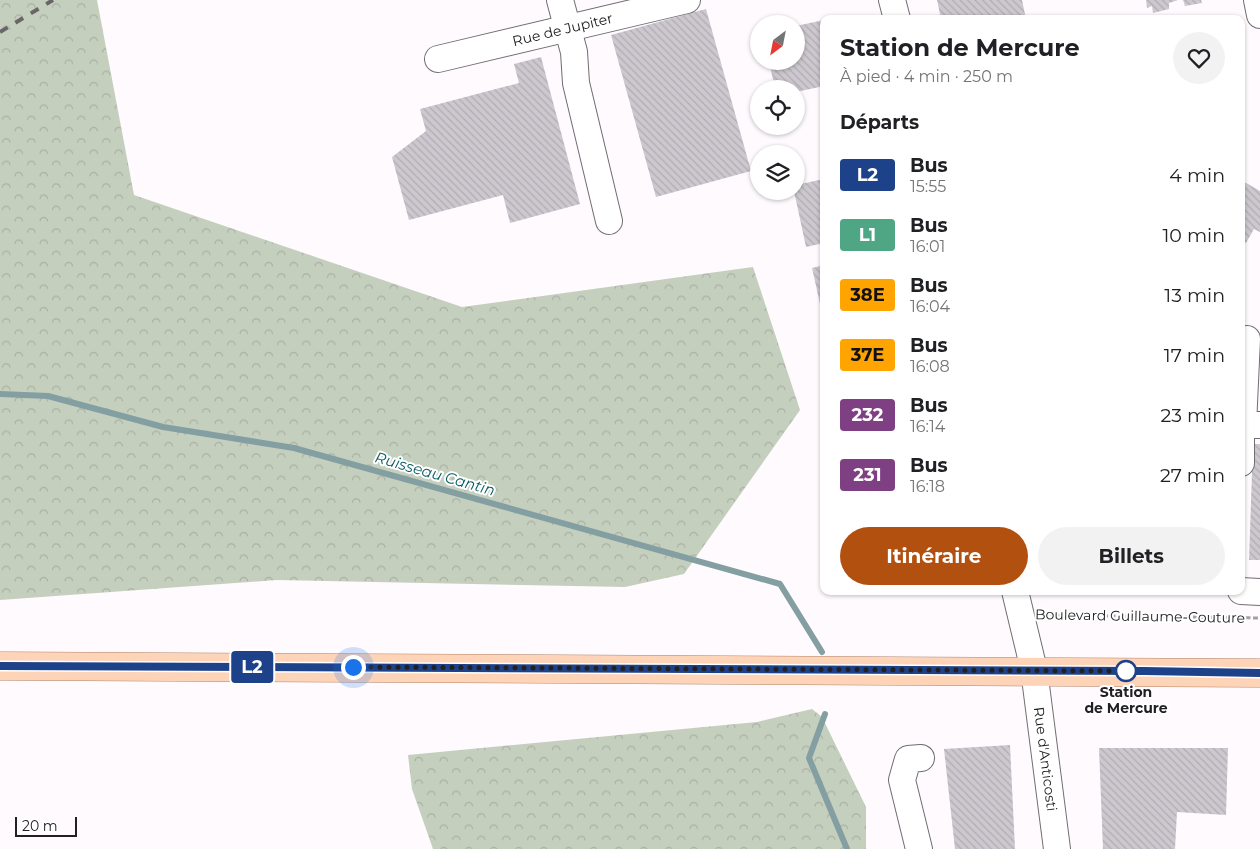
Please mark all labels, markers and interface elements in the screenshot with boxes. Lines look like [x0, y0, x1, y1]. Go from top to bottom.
street label: Rue de Jupiter [511, 9, 615, 50]
north arrow [750, 15, 805, 70]
map controls [750, 15, 805, 200]
button: heart [1173, 32, 1225, 84]
text: Station de Mercure [840, 33, 1080, 62]
text: À pied · 4 min · 250 m [840, 67, 1013, 86]
button: locate [750, 80, 805, 135]
text: Départs [840, 111, 919, 134]
button: layers [750, 145, 805, 200]
text: Bus [910, 154, 948, 177]
text: L2 [857, 164, 878, 186]
text: 4 min [1169, 164, 1225, 187]
text: 15:55 [910, 177, 946, 196]
text: Bus [910, 214, 948, 237]
text: L1 [859, 224, 876, 246]
text: 10 min [1162, 224, 1225, 247]
text: 16:01 [910, 237, 945, 256]
text: Bus [910, 274, 948, 297]
text: 38E [850, 284, 885, 306]
text: 13 min [1164, 284, 1225, 307]
text: 16:04 [910, 297, 950, 316]
text: Bus [910, 334, 948, 357]
text: 37E [851, 344, 884, 366]
text: 17 min [1164, 344, 1225, 367]
text: 16:08 [910, 357, 950, 376]
text: Bus [910, 394, 948, 417]
text: 232 [852, 404, 883, 426]
text: 23 min [1160, 404, 1225, 427]
text: 16:14 [910, 417, 945, 436]
water label: Ruisseau Cantin [373, 447, 497, 500]
text: Bus [910, 454, 948, 477]
text: 231 [853, 464, 882, 486]
text: 27 min [1160, 464, 1225, 487]
text: 16:18 [910, 477, 945, 496]
button: Itinéraire [840, 527, 1028, 585]
button: Billets [1038, 527, 1225, 585]
street label: Boulevard Guillaume-Couture [1035, 605, 1245, 627]
line badge: L2 [230, 651, 274, 683]
your location [341, 655, 366, 680]
text: L2 [241, 656, 263, 678]
marker: Station de Mercure [1115, 660, 1137, 682]
place label: Station de Mercure [1084, 683, 1168, 717]
street label: Rue d'Anticosti [1030, 706, 1061, 812]
scale bar [15, 814, 78, 837]
text: 20 m [22, 817, 58, 835]

